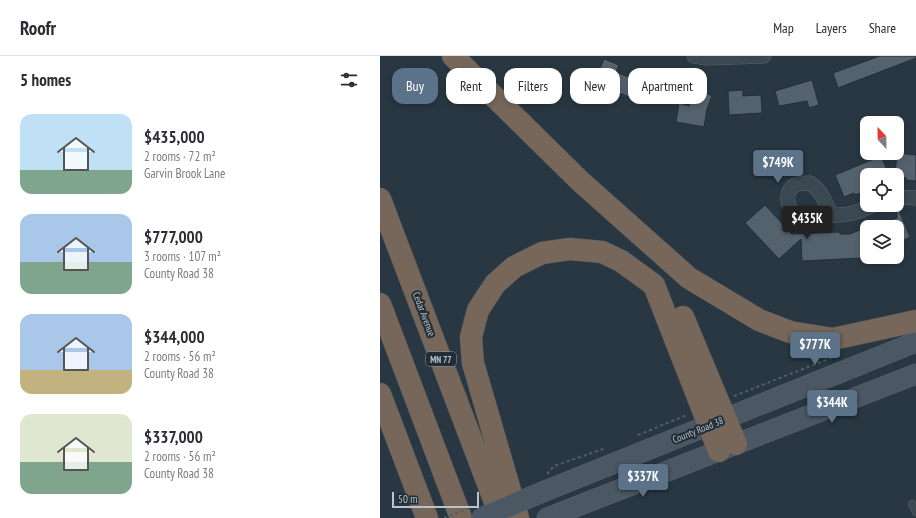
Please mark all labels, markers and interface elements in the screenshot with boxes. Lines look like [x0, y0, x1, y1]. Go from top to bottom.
text: Roofr [20, 16, 56, 40]
text: Map [773, 19, 794, 37]
text: Layers [816, 19, 847, 37]
text: Share [869, 19, 896, 37]
chip: Buy [392, 68, 438, 104]
chip: Rent [446, 68, 496, 104]
chip: Filters [504, 68, 562, 104]
chip: New [570, 68, 620, 104]
chip: Apartment [628, 68, 707, 104]
text: 5 homes [20, 69, 71, 91]
icon: filters [338, 69, 360, 91]
north arrow [860, 116, 904, 160]
map controls [860, 116, 904, 264]
text: $435,000 [144, 126, 205, 148]
icon: home [52, 130, 100, 178]
text: 2 rooms · 72 m² [144, 148, 216, 165]
pin: $749K [750, 150, 806, 184]
text: $749K [762, 154, 794, 171]
text: Garvin Brook Lane [144, 165, 225, 182]
button: locate [860, 168, 904, 212]
pin: $435K [779, 206, 835, 240]
text: $435K [791, 210, 823, 227]
button: layers [860, 220, 904, 264]
text: $777,000 [144, 226, 203, 248]
icon: home [52, 230, 100, 278]
text: 3 rooms · 107 m² [144, 248, 221, 265]
text: County Road 38 [144, 265, 214, 282]
street label: Cedar Avenue [410, 290, 438, 338]
text: $344,000 [144, 326, 205, 348]
icon: home [52, 330, 100, 378]
pin: $777K [787, 332, 843, 366]
text: $777K [799, 336, 831, 353]
text: 2 rooms · 56 m² [144, 348, 216, 365]
road number: MN 77 [426, 352, 456, 366]
text: County Road 38 [144, 365, 214, 382]
pin: $344K [804, 390, 860, 424]
text: $344K [816, 394, 848, 411]
street label: County Road 38 [671, 414, 725, 446]
text: $337,000 [144, 426, 203, 448]
icon: home [52, 430, 100, 478]
text: 2 rooms · 56 m² [144, 448, 216, 465]
pin: $337K [615, 464, 671, 498]
text: County Road 38 [144, 465, 214, 482]
text: $337K [627, 468, 659, 485]
scale bar [392, 490, 479, 509]
text: 50 m [398, 492, 417, 506]

